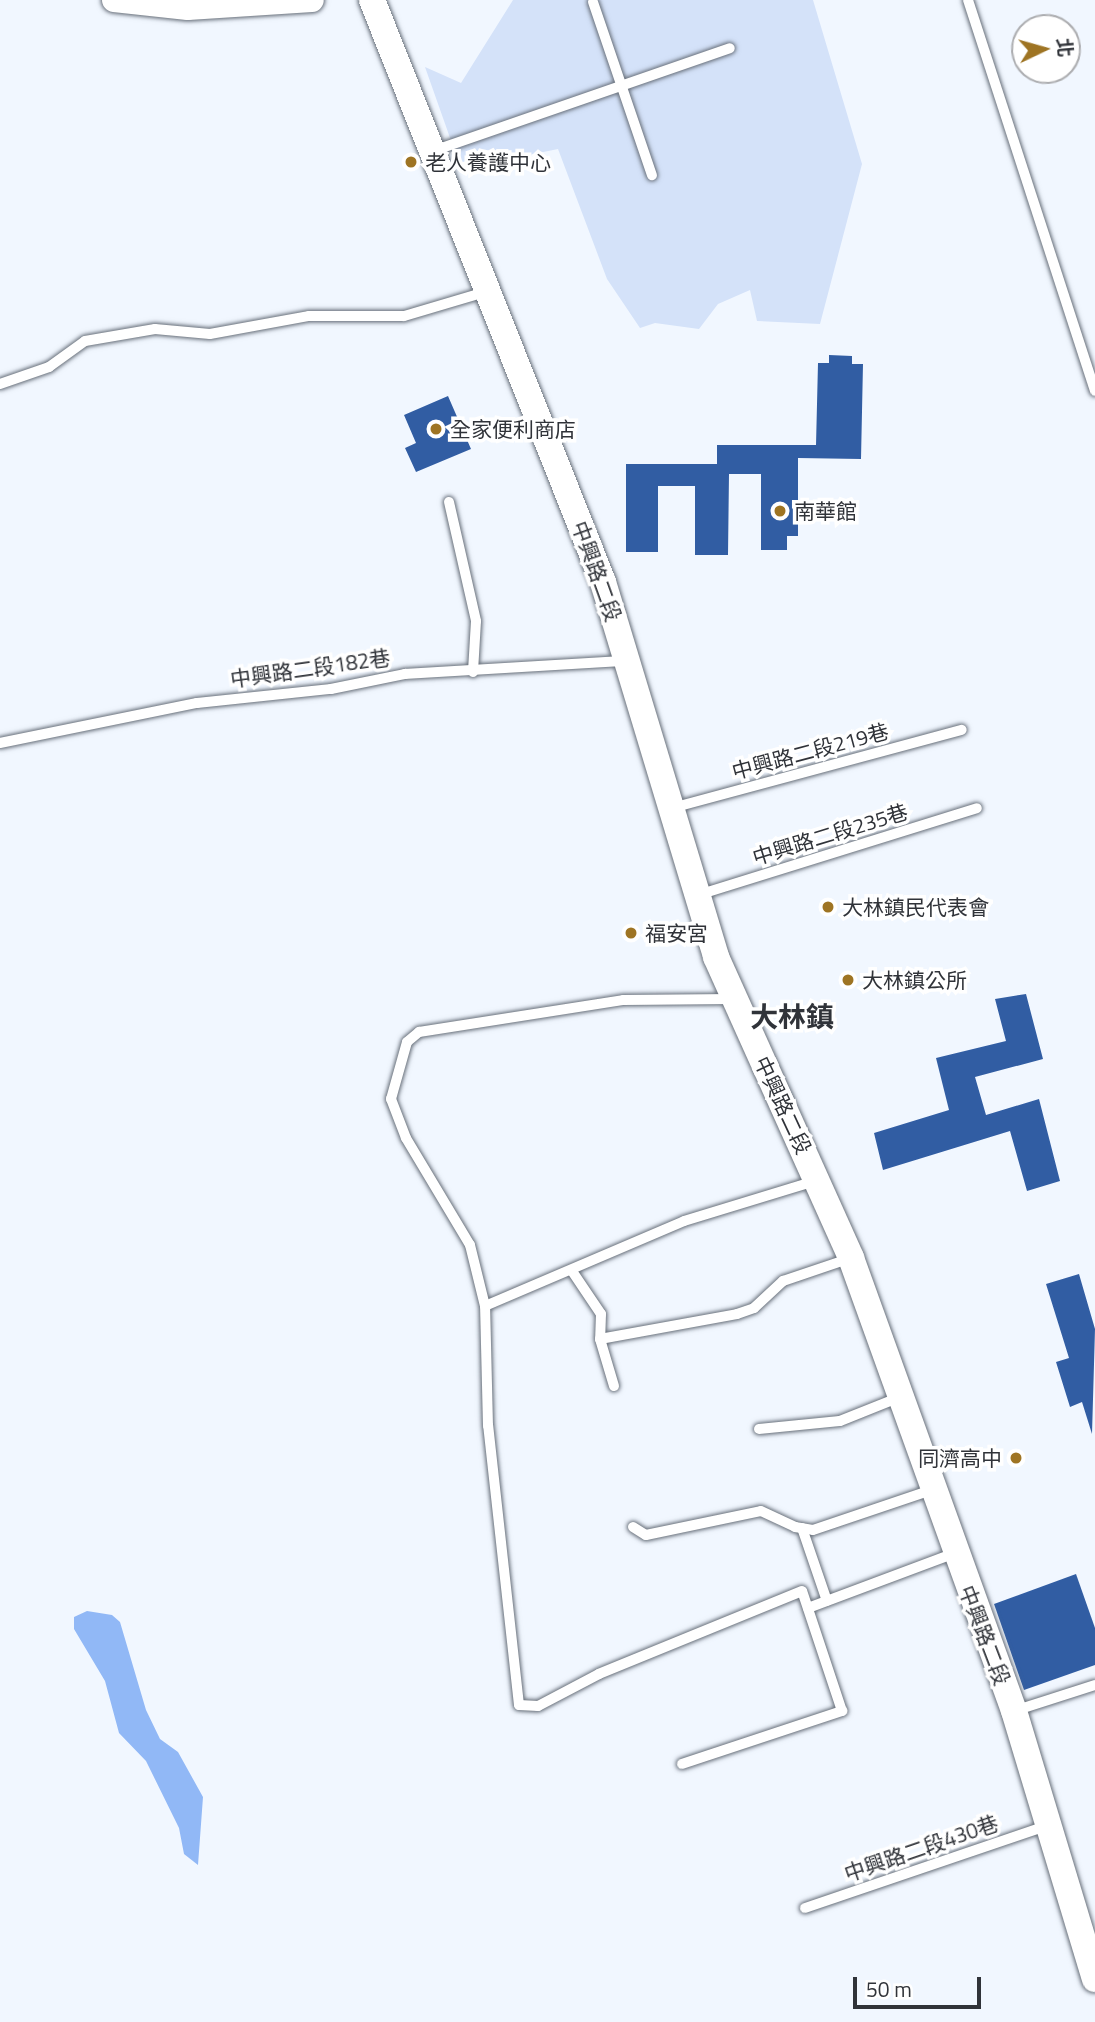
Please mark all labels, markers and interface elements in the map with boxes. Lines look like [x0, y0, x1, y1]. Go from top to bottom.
north arrow [1011, 14, 1081, 84]
text: 北 [1050, 37, 1081, 58]
place label: 老人養護中心 [425, 149, 551, 175]
marker: 老人養護中心 [403, 154, 419, 170]
place label: 全家便利商店 [450, 416, 576, 442]
marker: 全家便利商店 [428, 421, 444, 437]
place label: 南華館 [794, 498, 857, 524]
marker: 南華館 [772, 503, 788, 519]
street label: 中興路二段 [567, 517, 627, 625]
street label: 中興路二段182巷 [228, 644, 392, 692]
street label: 中興路二段219巷 [729, 718, 891, 784]
street label: 中興路二段235巷 [749, 798, 911, 870]
place label: 大林鎮民代表會 [842, 894, 989, 920]
marker: 大林鎮民代表會 [820, 899, 836, 915]
place label: 福安宮 [645, 920, 708, 946]
marker: 福安宮 [623, 925, 639, 941]
place label: 大林鎮公所 [862, 967, 967, 993]
marker: 大林鎮公所 [840, 972, 856, 988]
district label: 大林鎮 [750, 1000, 834, 1034]
street label: 中興路二段 [749, 1052, 817, 1158]
place label: 同濟高中 [918, 1445, 1002, 1471]
marker: 同濟高中 [1008, 1450, 1024, 1466]
street label: 中興路二段 [954, 1581, 1016, 1689]
street label: 中興路二段430巷 [841, 1810, 1001, 1886]
scale bar [857, 1962, 985, 2006]
text: 50 m [866, 1973, 912, 2005]

